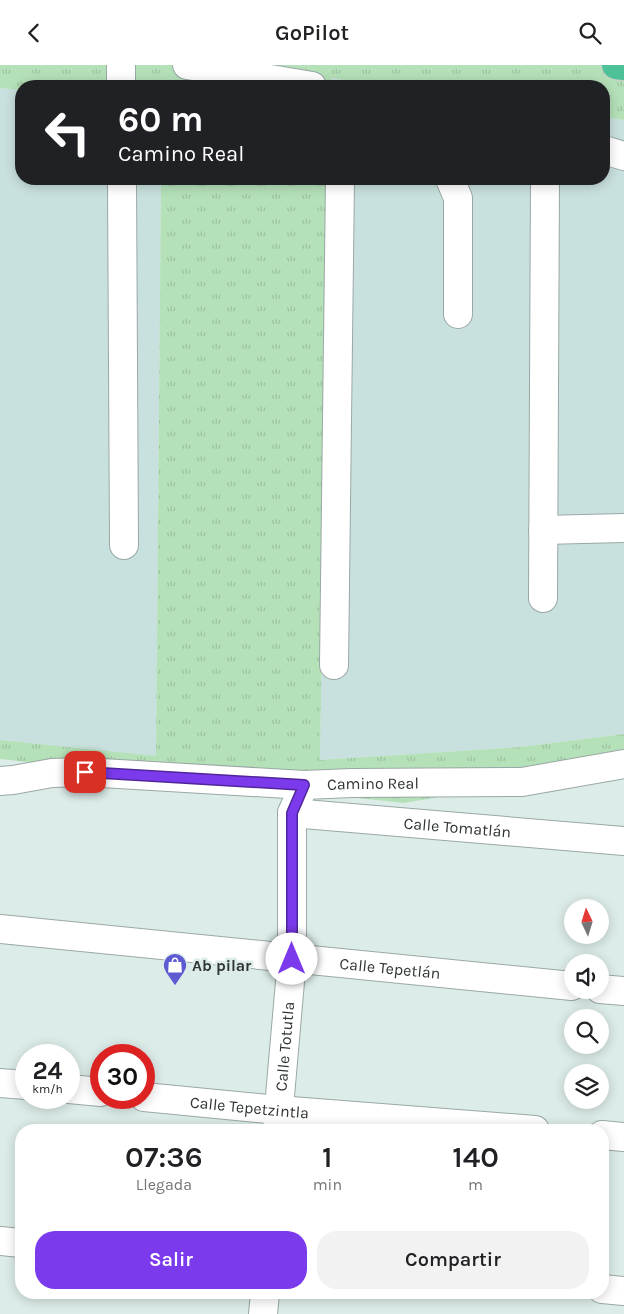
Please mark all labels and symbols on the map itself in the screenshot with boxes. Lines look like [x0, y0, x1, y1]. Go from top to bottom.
pin [64, 751, 106, 793]
street label: Camino Real [327, 774, 419, 794]
street label: Calle Tomatlán [403, 813, 512, 841]
north arrow [564, 899, 609, 944]
position arrow [265, 932, 317, 984]
shop icon: Ab pilar [162, 952, 188, 986]
street label: Calle Tepetlán [339, 954, 441, 983]
place label: Ab pilar [192, 956, 252, 975]
street label: Calle Totutla [271, 1001, 298, 1092]
speed limit sign: 30 [90, 1044, 155, 1109]
street label: Calle Tepetzintla [189, 1093, 310, 1122]

